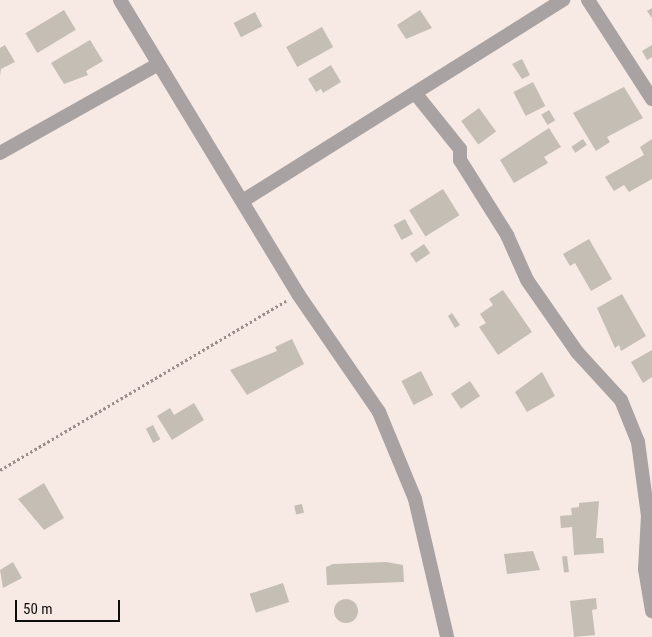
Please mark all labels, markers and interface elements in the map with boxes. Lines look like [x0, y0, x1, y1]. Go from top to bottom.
scale bar [18, 590, 122, 622]
text: 50 m [23, 600, 53, 618]

